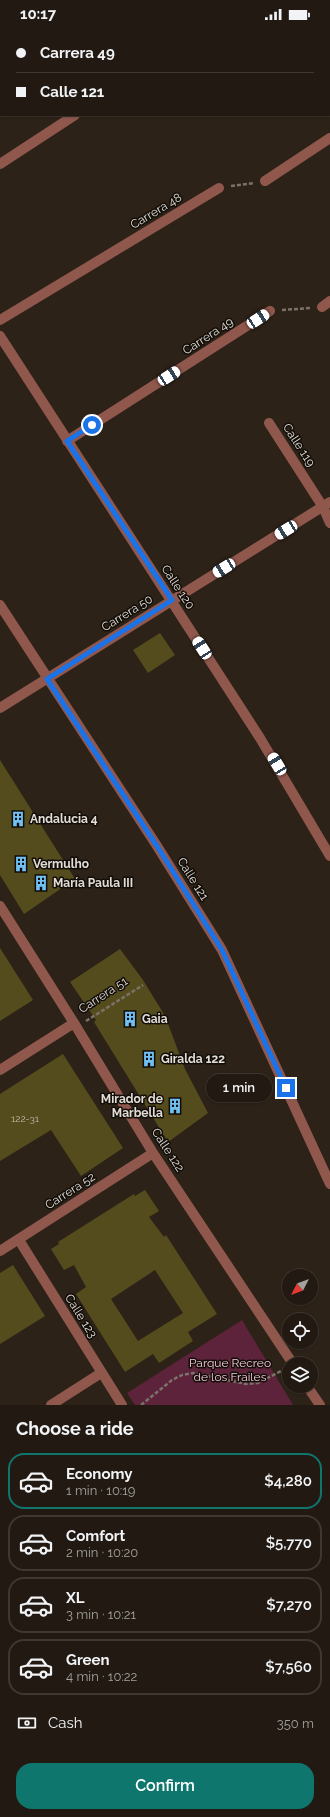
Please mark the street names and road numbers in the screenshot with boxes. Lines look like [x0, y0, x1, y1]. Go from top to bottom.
street label: Carrera 48 [128, 190, 184, 232]
street label: Carrera 49 [180, 314, 236, 358]
street label: Calle 119 [280, 421, 318, 469]
street label: Calle 120 [158, 562, 198, 612]
street label: Carrera 50 [99, 592, 155, 634]
street label: Calle 121 [174, 855, 212, 903]
street label: Carrera 51 [76, 974, 130, 1016]
street label: Calle 122 [149, 1126, 187, 1174]
street label: Carrera 52 [42, 1170, 98, 1212]
street label: Calle 123 [62, 1291, 100, 1341]

